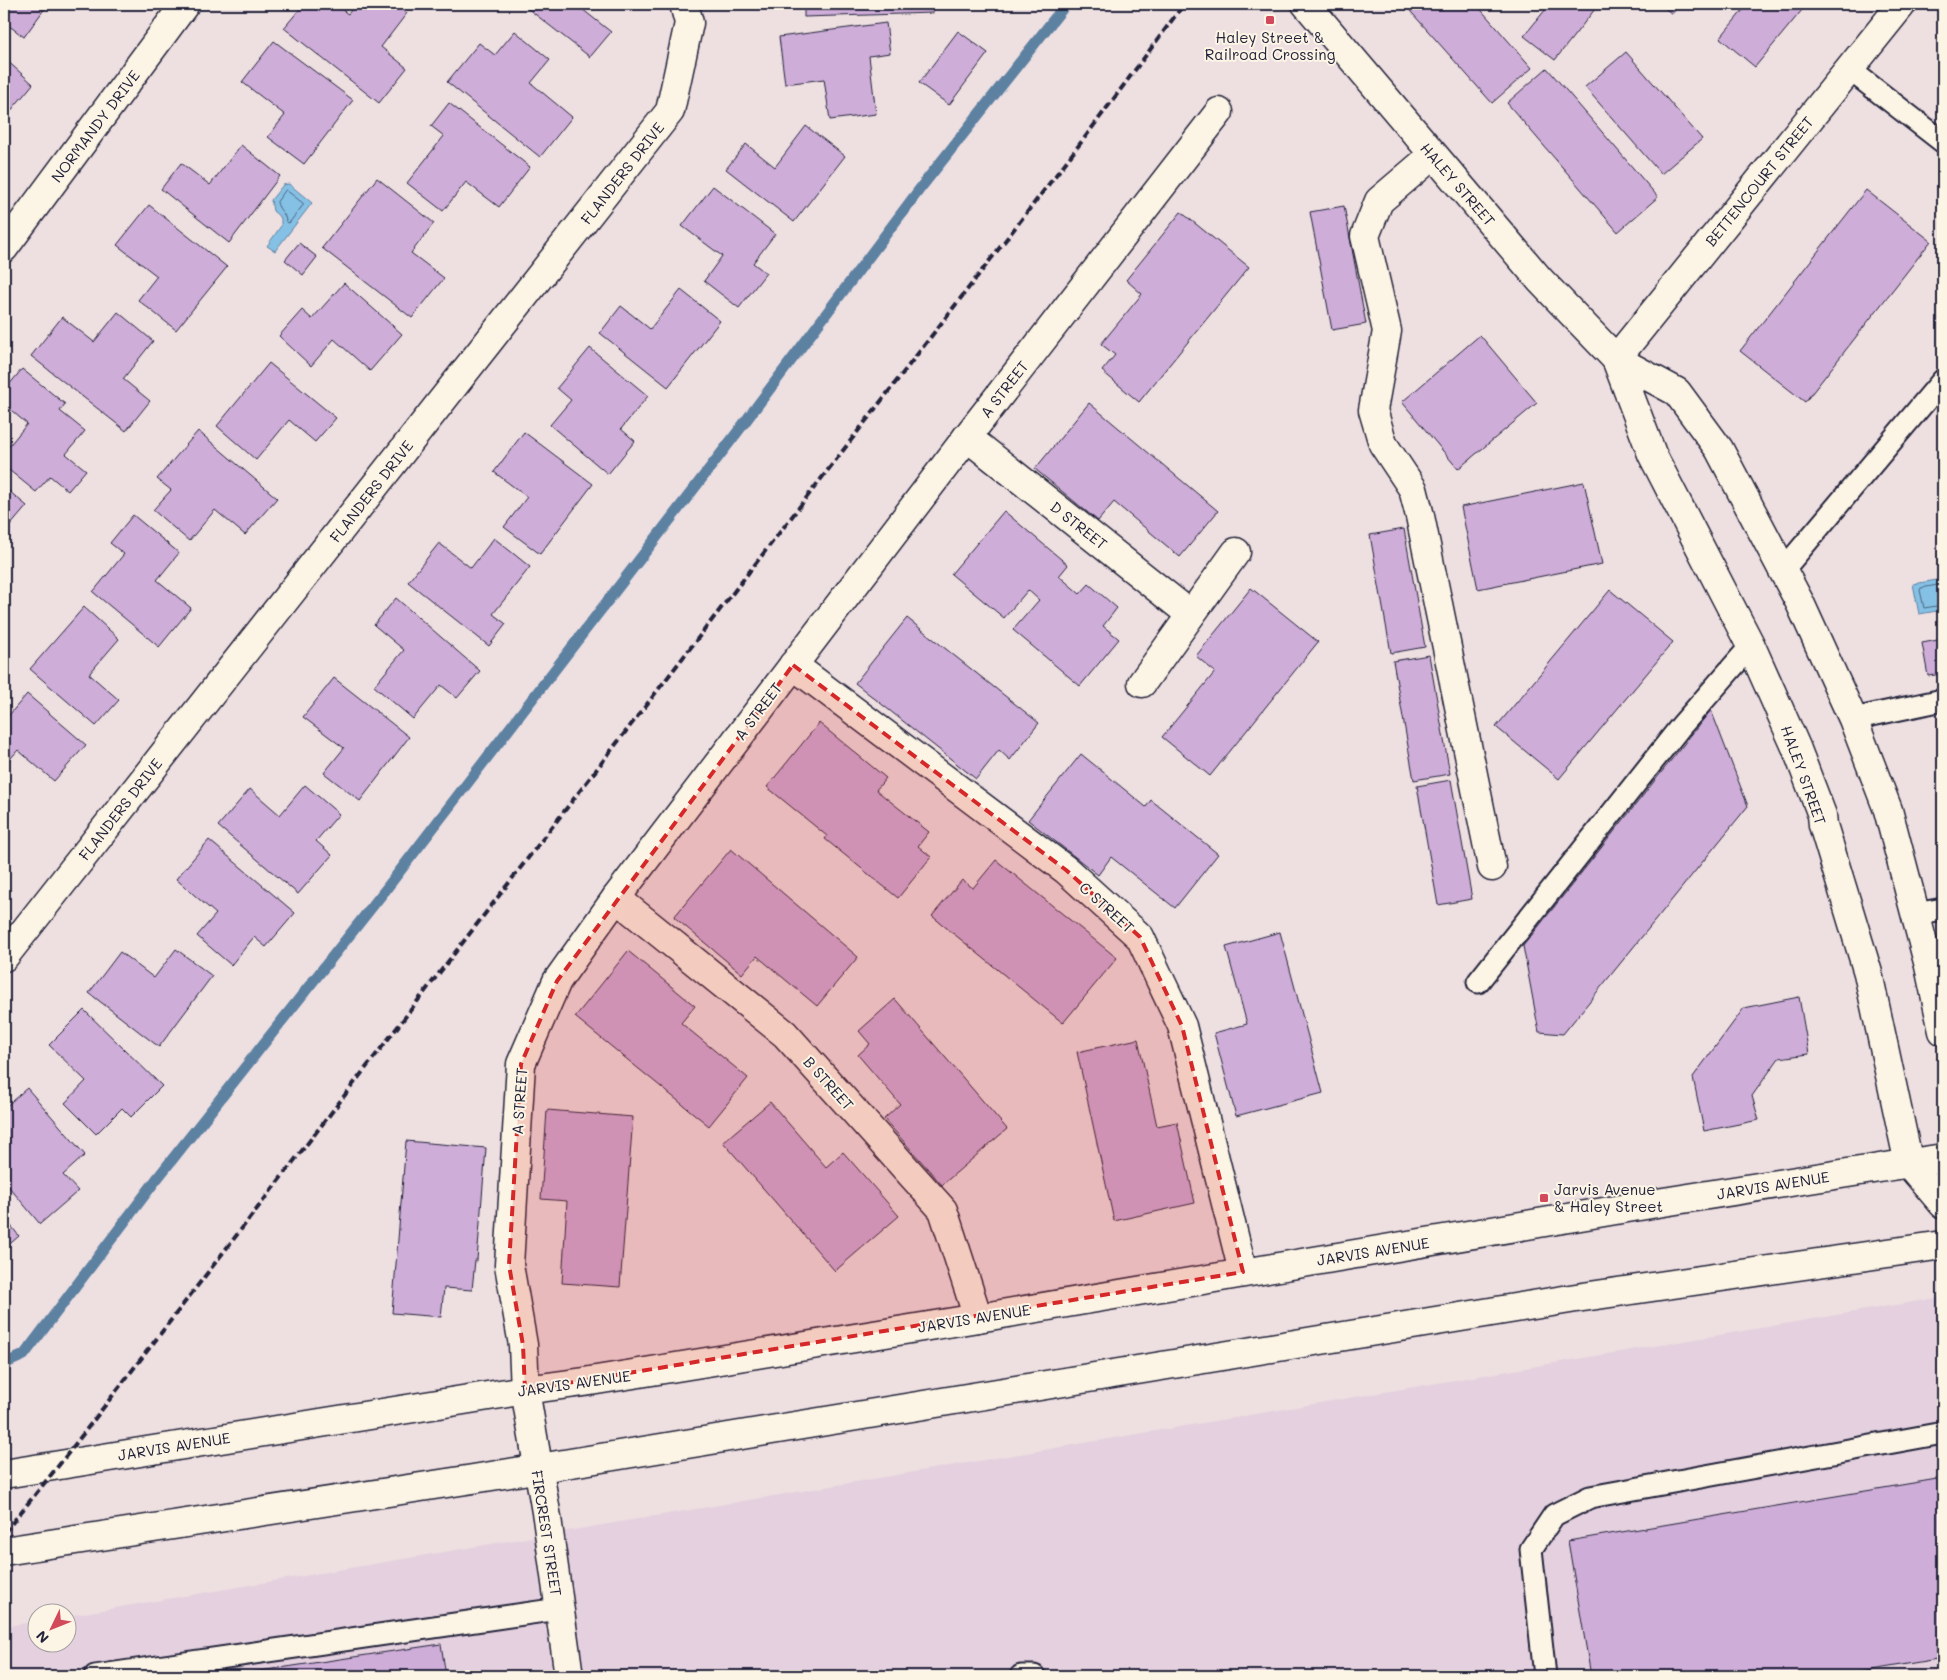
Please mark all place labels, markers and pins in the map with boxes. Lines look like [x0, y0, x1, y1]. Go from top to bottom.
marker: Haley Street & Railroad Crossing [1264, 14, 1276, 26]
place label: Haley Street & Railroad Crossing [1205, 27, 1336, 64]
place label: Jarvis Avenue & Haley Street [1554, 1179, 1663, 1216]
marker: Jarvis Avenue & Haley Street [1538, 1192, 1550, 1204]

